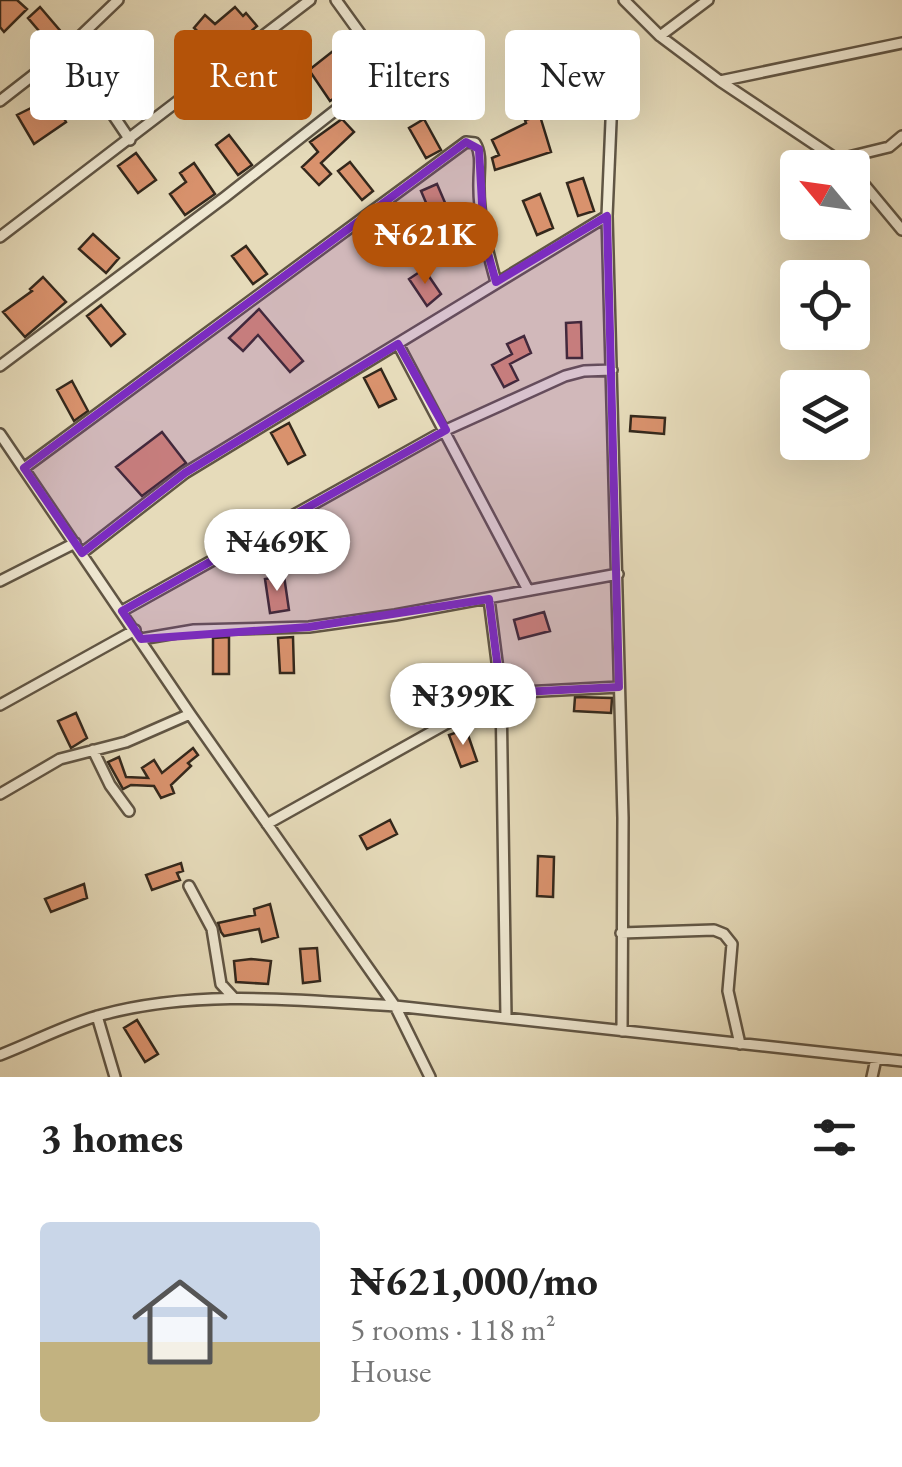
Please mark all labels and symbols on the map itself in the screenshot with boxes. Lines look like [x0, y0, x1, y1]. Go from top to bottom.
north arrow [780, 150, 870, 240]
pin: ₦621K [355, 202, 495, 287]
pin: ₦469K [207, 509, 347, 594]
pin: ₦399K [393, 663, 533, 748]

